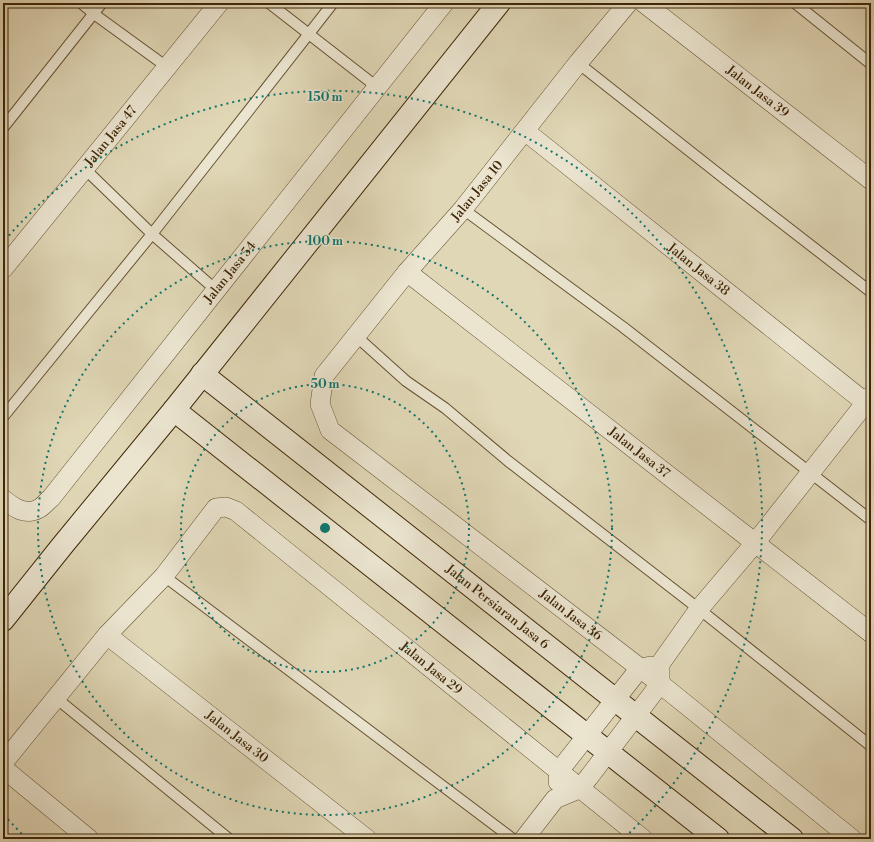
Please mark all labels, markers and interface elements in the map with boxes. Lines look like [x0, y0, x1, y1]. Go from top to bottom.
street label: Jalan Jasa 39 [722, 62, 792, 121]
text: 150 m [308, 90, 342, 105]
street label: Jalan Jasa 47 [81, 102, 141, 171]
street label: Jalan Jasa 10 [447, 157, 507, 225]
text: 100 m [307, 234, 343, 249]
street label: Jalan Jasa 54 [200, 238, 260, 308]
street label: Jalan Jasa 38 [663, 239, 733, 299]
text: 50 m [310, 377, 340, 392]
street label: Jalan Jasa 37 [604, 423, 673, 482]
centre of rings [318, 521, 332, 535]
street label: Jalan Persiaran Jasa 6 [442, 560, 552, 653]
street label: Jalan Jasa 36 [535, 585, 606, 644]
street label: Jalan Jasa 29 [396, 638, 466, 698]
street label: Jalan Jasa 30 [201, 707, 272, 767]

